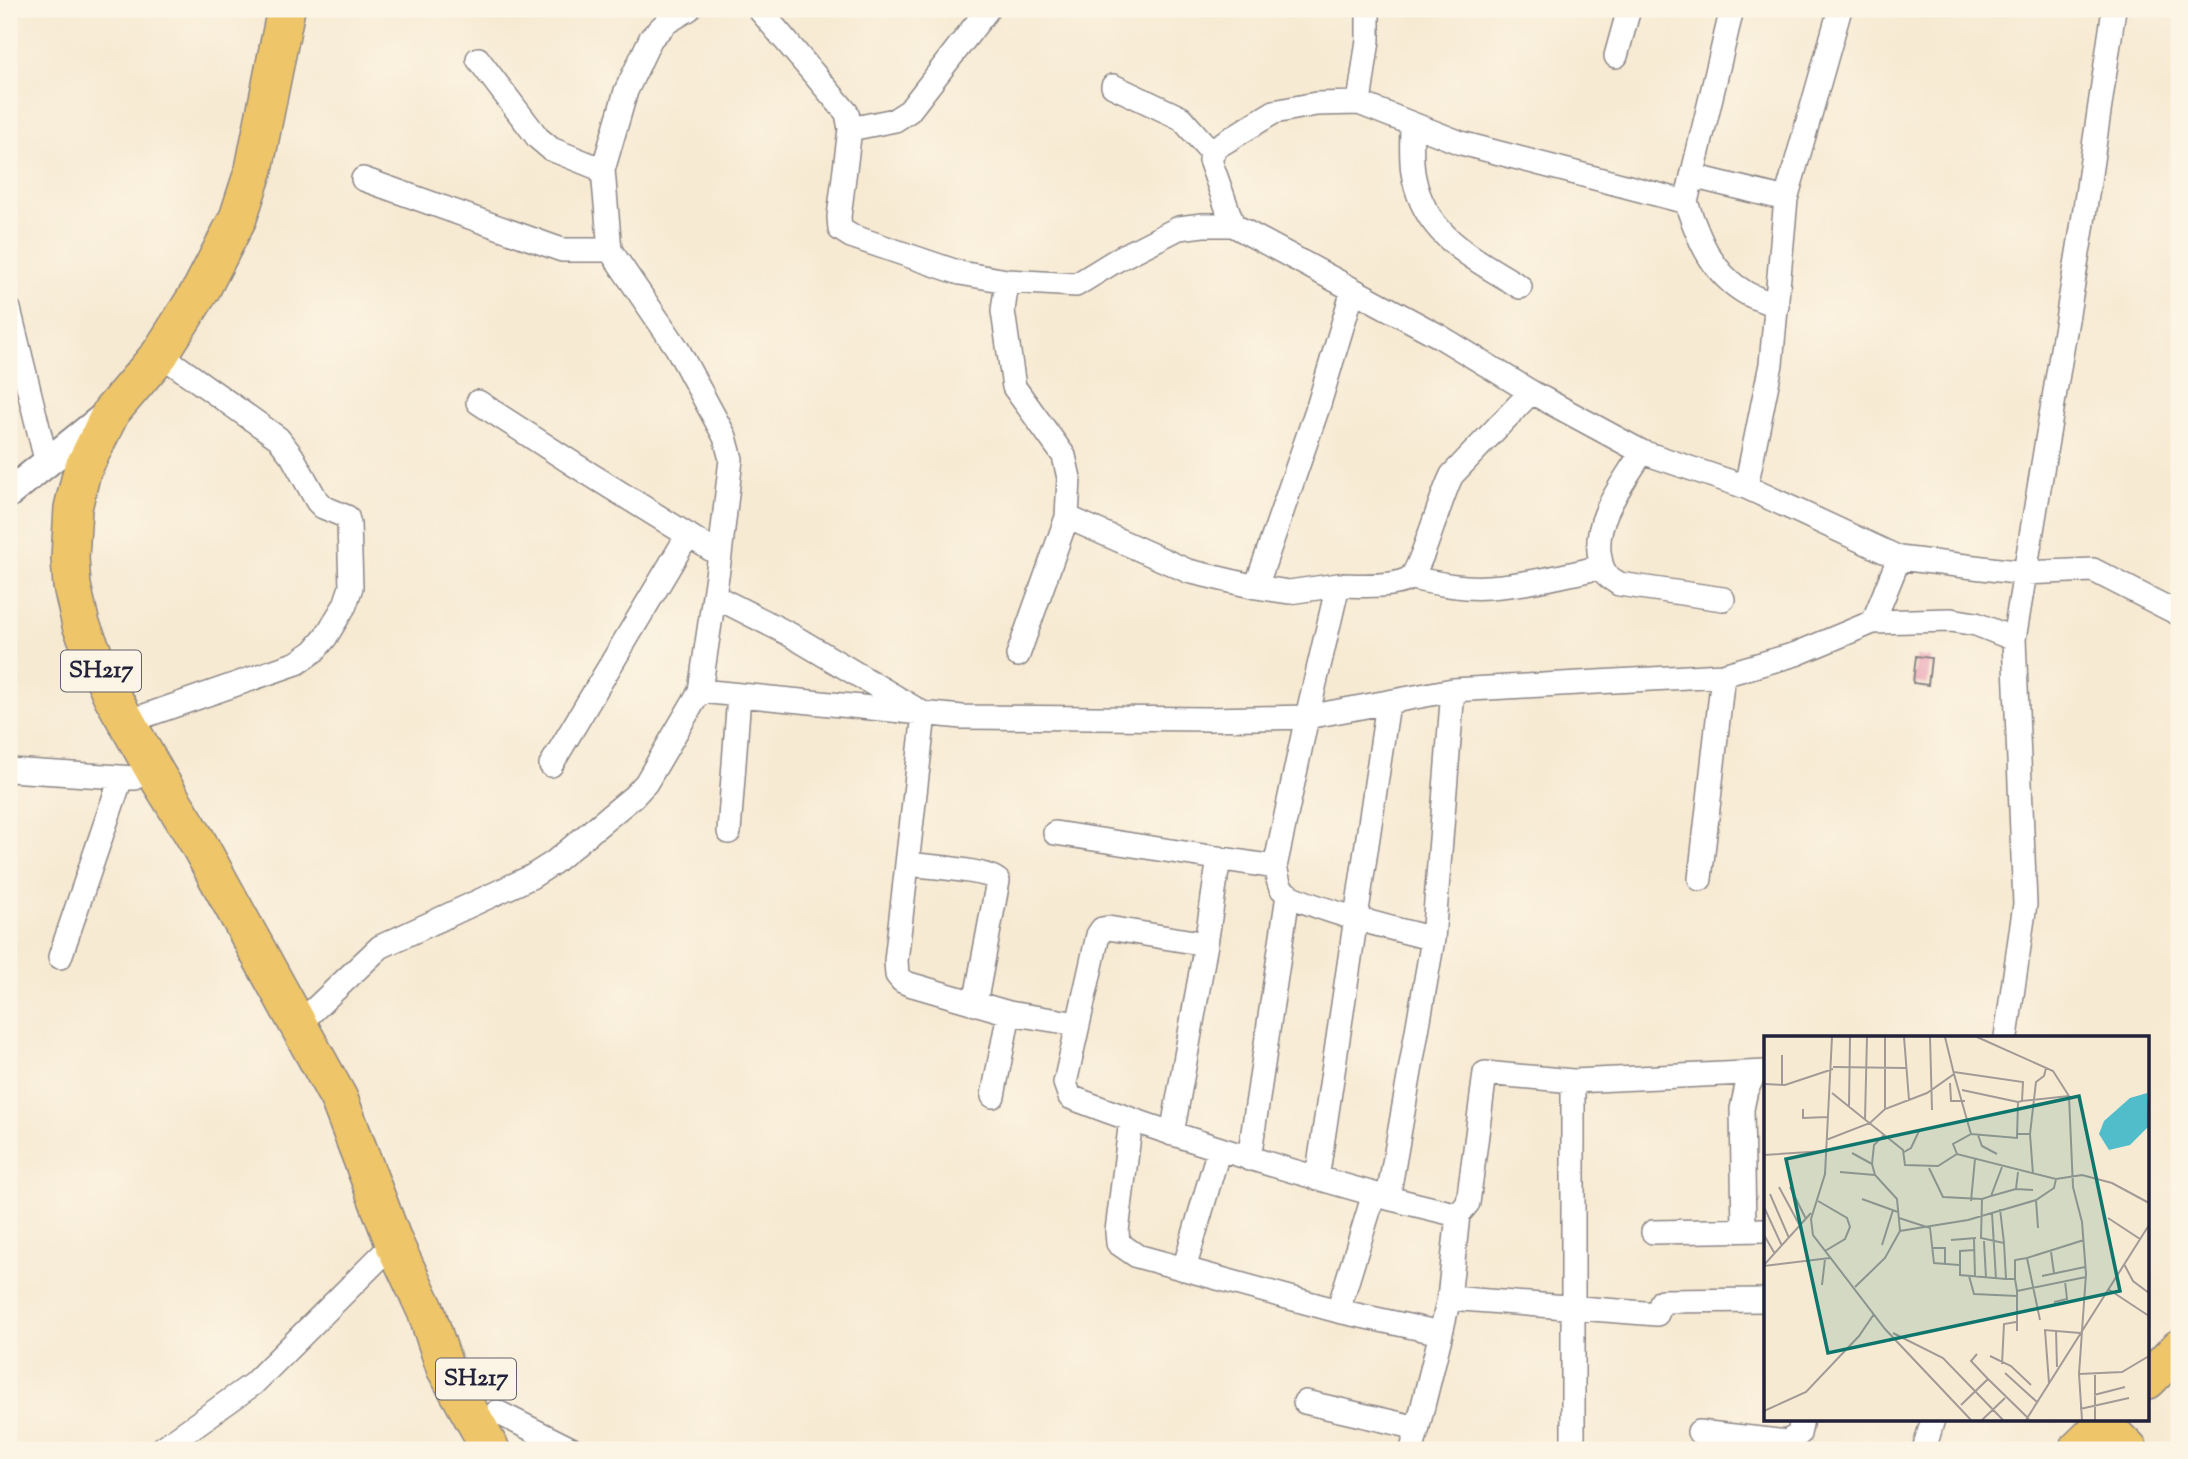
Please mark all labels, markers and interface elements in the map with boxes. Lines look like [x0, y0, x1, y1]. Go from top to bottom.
road number: SH217 [61, 650, 141, 692]
inset map [1764, 1036, 2150, 1420]
road number: SH217 [436, 1358, 516, 1400]

